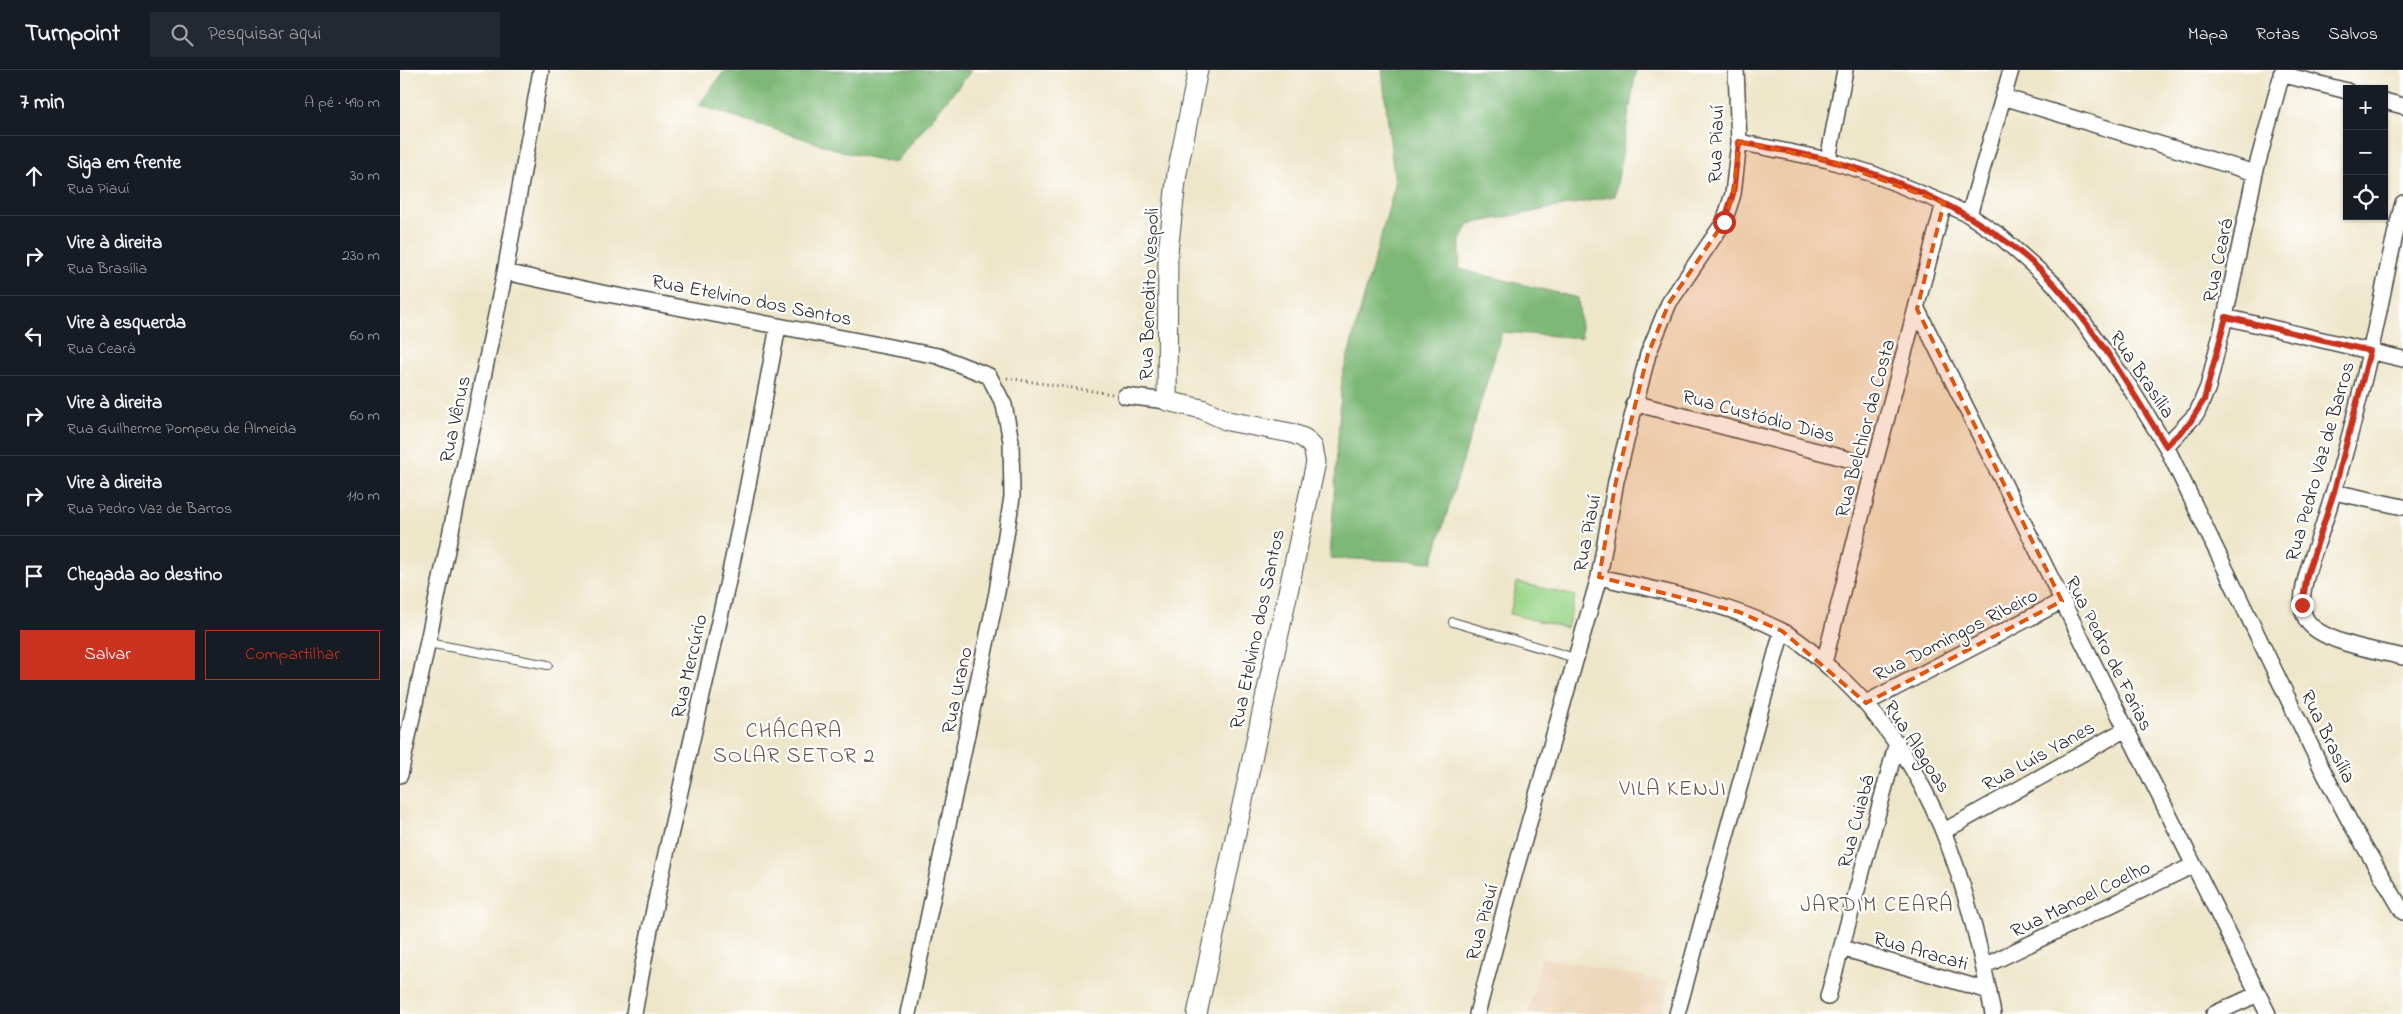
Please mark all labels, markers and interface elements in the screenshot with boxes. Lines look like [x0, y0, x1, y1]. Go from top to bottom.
search box [150, 12, 500, 57]
text: Turnpoint [25, 17, 120, 52]
icon: search [168, 21, 196, 49]
text: Pesquisar aqui [208, 21, 321, 48]
text: Mapa [2188, 22, 2228, 48]
text: Rotas [2256, 22, 2300, 48]
text: Salvos [2328, 22, 2378, 48]
map controls [2343, 85, 2388, 220]
button: + [2343, 85, 2388, 130]
text: 7 min [20, 88, 64, 118]
text: A pé · 490 m [304, 91, 380, 115]
street label: Rua Piauí [1702, 105, 1733, 184]
button: − [2343, 130, 2388, 175]
text: Siga em frente [67, 150, 181, 177]
icon: ahead [20, 162, 48, 190]
text: 30 m [350, 164, 380, 188]
button: locate [2343, 175, 2388, 220]
text: Rua Piauí [67, 177, 129, 201]
street label: Rua Benedito Vespoli [1133, 207, 1168, 381]
route start [1713, 211, 1736, 234]
street label: Rua Ceará [2196, 216, 2242, 305]
text: Vire à direita [67, 230, 162, 257]
icon: right [20, 242, 48, 270]
text: 230 m [342, 244, 380, 268]
text: Rua Brasília [67, 257, 147, 281]
street label: Rua Etelvino dos Santos [649, 268, 854, 335]
text: Vire à esquerda [67, 310, 186, 337]
icon: left [20, 322, 48, 350]
text: 60 m [350, 324, 380, 348]
street label: Rua Brasília [2101, 326, 2181, 425]
street label: Rua Belchior da Costa [1829, 336, 1904, 521]
text: Rua Ceará [67, 337, 135, 361]
street label: Rua Pedro Vaz de Barros [2279, 358, 2364, 565]
street label: Rua Vênus [433, 373, 480, 466]
street label: Rua Custódio Dias [1679, 383, 1838, 452]
text: Vire à direita [67, 390, 162, 417]
icon: right [20, 402, 48, 430]
text: 60 m [350, 404, 380, 428]
text: Rua Guilherme Pompeu de Almeida [67, 417, 296, 441]
text: Vire à direita [67, 470, 162, 497]
icon: right [20, 482, 48, 510]
text: 110 m [346, 484, 380, 508]
street label: Rua Piauí [1567, 492, 1610, 575]
text: Rua Pedro Vaz de Barros [67, 497, 232, 521]
street label: Rua Etelvino dos Santos [1223, 527, 1294, 732]
icon: arrive [20, 562, 48, 590]
text: Chegada ao destino [67, 562, 222, 589]
street label: Rua Pedro de Farias [2056, 572, 2159, 737]
street label: Rua Domingos Ribeiro [1869, 582, 2044, 691]
route end [2291, 594, 2314, 617]
street label: Rua Mercúrio [664, 612, 716, 721]
button: Salvar [20, 630, 195, 680]
button: Compartilhar [205, 630, 380, 680]
street label: Rua Urano [935, 644, 982, 737]
street label: Rua Brasília [2292, 686, 2362, 789]
street label: Rua Alagoas [1874, 695, 1957, 800]
street label: Rua Luís Yanes [1978, 714, 2101, 800]
district label: CHÁCARA SOLAR SETOR 2 [713, 716, 875, 773]
street label: Rua Cuiabá [1831, 772, 1884, 872]
district label: VILA KENJI [1618, 774, 1727, 806]
street label: Rua Manoel Coelho [2006, 854, 2156, 947]
street label: Rua Piauí [1459, 881, 1508, 964]
district label: JARDIM CEARÁ [1800, 890, 1954, 922]
street label: Rua Aracati [1869, 925, 1971, 980]

